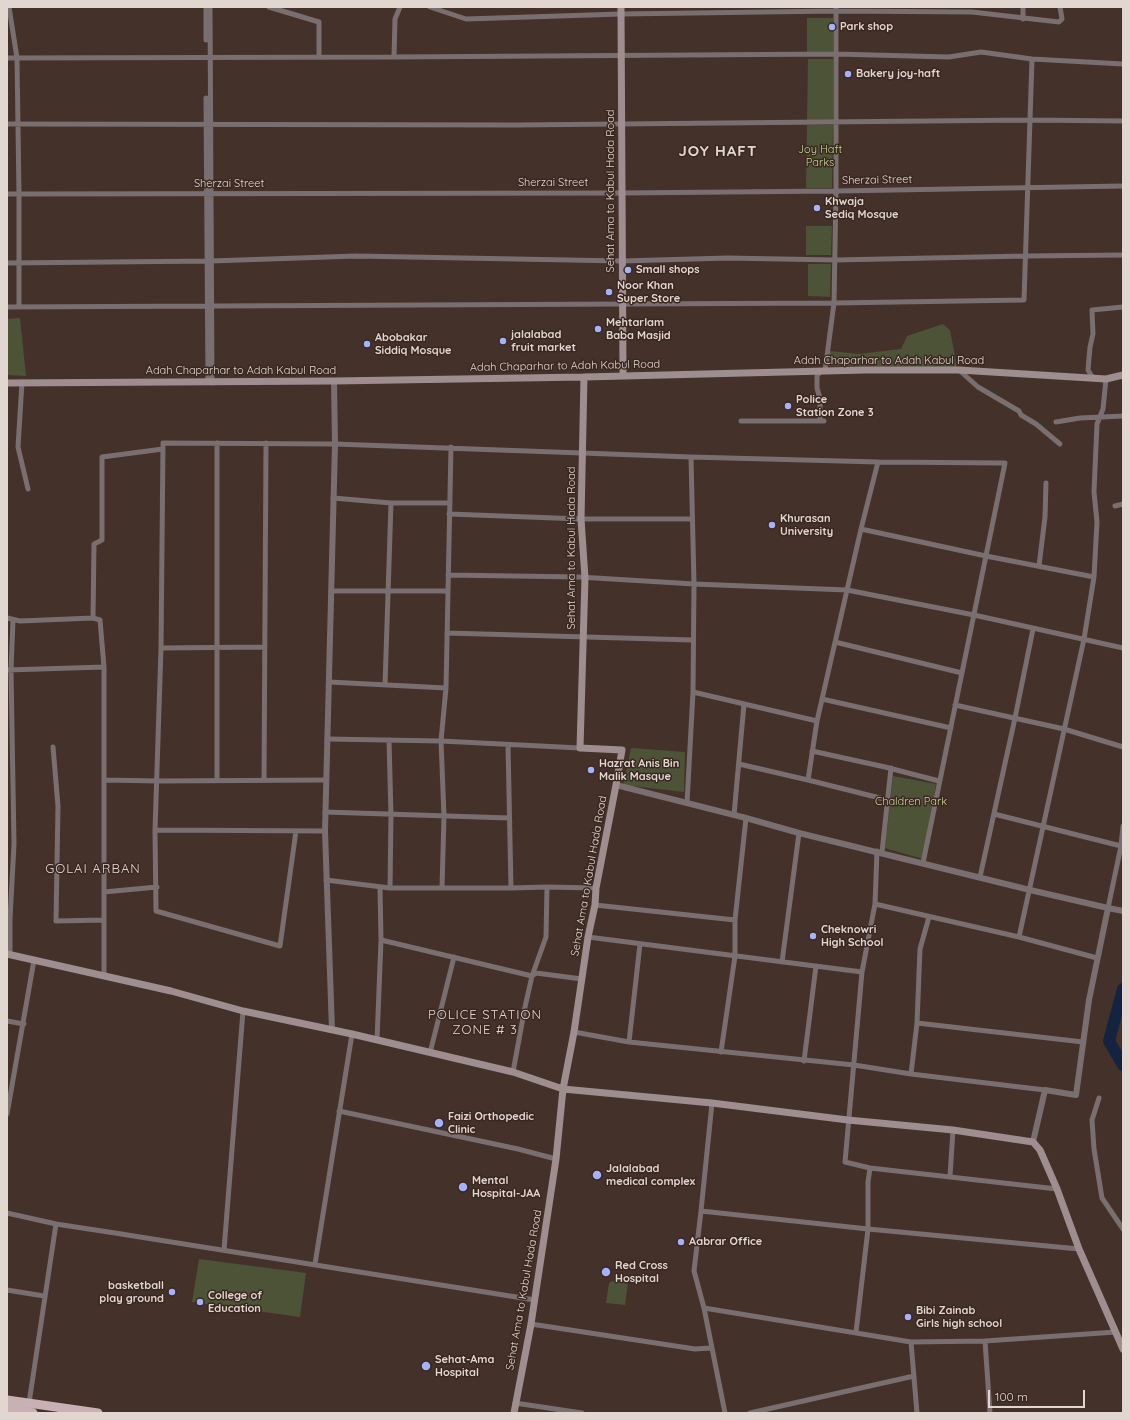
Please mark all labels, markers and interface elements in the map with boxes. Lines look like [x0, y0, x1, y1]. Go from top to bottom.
place label: Park shop [840, 20, 893, 34]
marker: Park shop [827, 22, 837, 32]
place label: Bakery joy-haft [856, 67, 940, 81]
marker: Bakery joy-haft [843, 69, 853, 79]
street label: Sehat Ama to Kabul Hada Road [604, 110, 618, 272]
district label: JOY HAFT [679, 142, 757, 160]
park label: Joy Haft Parks [798, 143, 842, 169]
street label: Sherzai Street [842, 173, 912, 187]
street label: Sherzai Street [518, 176, 588, 190]
street label: Sherzai Street [194, 177, 264, 191]
place label: Khwaja Sediq Mosque [825, 195, 899, 221]
marker: Khwaja Sediq Mosque [812, 203, 822, 213]
place label: Small shops [636, 263, 699, 277]
marker: Small shops [623, 265, 633, 275]
place label: Noor Khan Super Store [617, 279, 680, 305]
marker: Noor Khan Super Store [604, 287, 614, 297]
place label: Mehtarlam Baba Masjid [606, 316, 671, 342]
marker: Mehtarlam Baba Masjid [593, 324, 603, 334]
place label: jalalabad fruit market [511, 328, 576, 354]
place label: Abobakar Siddiq Mosque [375, 331, 452, 357]
marker: jalalabad fruit market [498, 336, 508, 346]
marker: Abobakar Siddiq Mosque [362, 339, 372, 349]
street label: Adah Chaparhar to Adah Kabul Road [794, 354, 984, 368]
street label: Adah Chaparhar to Adah Kabul Road [470, 358, 660, 374]
street label: Adah Chaparhar to Adah Kabul Road [146, 364, 336, 378]
place label: Police Station Zone 3 [796, 393, 874, 419]
marker: Police Station Zone 3 [783, 401, 793, 411]
street label: Sehat Ama to Kabul Hada Road [565, 467, 579, 629]
place label: Khurasan University [780, 512, 833, 538]
marker: Khurasan University [767, 520, 777, 530]
place label: Hazrat Anis Bin Malik Masque [599, 757, 679, 783]
marker: Hazrat Anis Bin Malik Masque [586, 765, 596, 775]
street label: Sehat Ama to Kabul Hada Road [568, 795, 610, 957]
park label: Chaldren Park [875, 795, 947, 809]
district label: GOLAI ARBAN [45, 861, 141, 877]
place label: Cheknowri High School [821, 923, 883, 949]
marker: Cheknowri High School [808, 931, 818, 941]
district label: POLICE STATION ZONE # 3 [428, 1007, 542, 1038]
place label: Faizi Orthopedic Clinic [448, 1110, 534, 1136]
marker: Faizi Orthopedic Clinic [433, 1117, 445, 1129]
place label: Jalalabad medical complex [606, 1162, 695, 1188]
marker: Jalalabad medical complex [591, 1169, 603, 1181]
place label: Mental Hospital-JAA [472, 1174, 540, 1200]
marker: Mental Hospital-JAA [457, 1181, 469, 1193]
street label: Sehat Ama to Kabul Hada Road [503, 1209, 545, 1371]
place label: Aabrar Office [689, 1235, 762, 1249]
marker: Aabrar Office [676, 1237, 686, 1247]
place label: Red Cross Hospital [615, 1259, 668, 1285]
marker: Red Cross Hospital [600, 1266, 612, 1278]
place label: basketball play ground [99, 1279, 164, 1305]
marker: basketball play ground [167, 1287, 177, 1297]
place label: College of Education [208, 1289, 262, 1315]
marker: College of Education [195, 1297, 205, 1307]
place label: Bibi Zainab Girls high school [916, 1304, 1002, 1330]
marker: Bibi Zainab Girls high school [903, 1312, 913, 1322]
place label: Sehat-Ama Hospital [435, 1353, 494, 1379]
marker: Sehat-Ama Hospital [420, 1360, 432, 1372]
scale bar [990, 1382, 1087, 1408]
text: 100 m [995, 1389, 1028, 1404]

